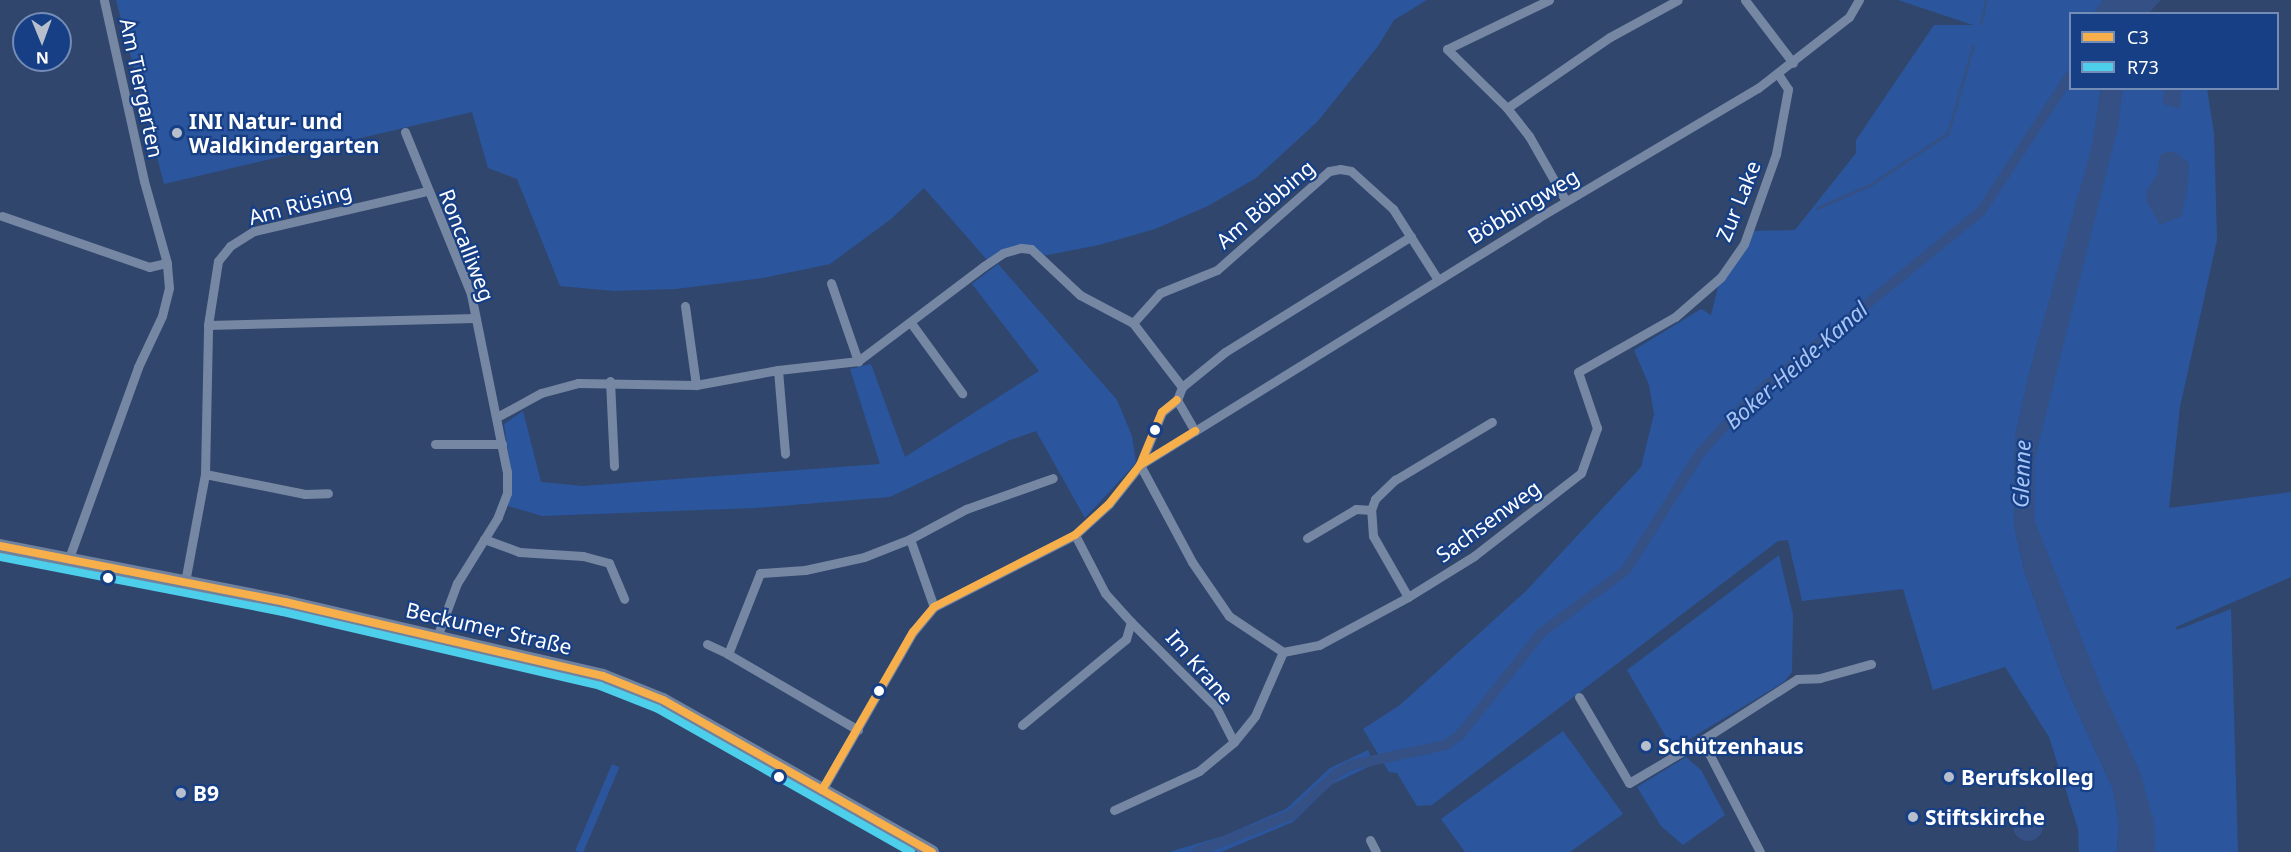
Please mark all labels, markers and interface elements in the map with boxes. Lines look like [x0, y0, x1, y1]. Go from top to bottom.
north arrow [12, 12, 72, 72]
legend [2069, 12, 2279, 90]
street label: Am Tiergarten [115, 16, 169, 160]
text: C3 [2127, 25, 2149, 49]
text: N [36, 47, 49, 69]
text: R73 [2127, 55, 2159, 79]
place label: INI Natur- und Waldkindergarten [189, 108, 379, 158]
marker: INI Natur- und Waldkindergarten [170, 126, 184, 140]
street label: Am Böbbing [1211, 154, 1319, 254]
street label: Zur Lake [1710, 157, 1766, 245]
street label: Böbbingweg [1463, 163, 1583, 249]
street label: Am Rüsing [246, 178, 354, 230]
street label: Roncalliweg [434, 185, 500, 305]
water label: Boker-Heide-Kanal [1719, 296, 1873, 434]
unlabelled marker [1149, 424, 1161, 436]
water label: Glenne [2007, 440, 2035, 508]
street label: Sachsenweg [1431, 475, 1545, 567]
unlabelled marker [102, 572, 114, 584]
street label: Beckumer Straße [404, 597, 574, 659]
street label: Im Krane [1161, 625, 1239, 709]
unlabelled marker [873, 685, 885, 697]
place label: Schützenhaus [1658, 733, 1804, 759]
marker: Schützenhaus [1639, 739, 1653, 753]
place label: Berufskolleg [1961, 764, 2094, 790]
marker: Berufskolleg [1942, 770, 1956, 784]
unlabelled marker [773, 771, 785, 783]
place label: B9 [193, 780, 219, 806]
marker: B9 [174, 786, 188, 800]
place label: Stiftskirche [1925, 804, 2045, 830]
marker: Stiftskirche [1906, 810, 1920, 824]

